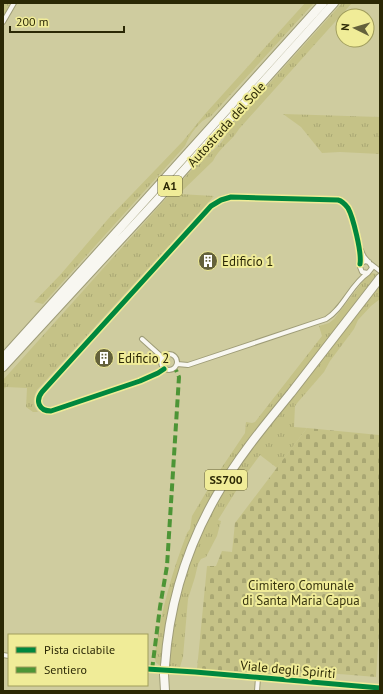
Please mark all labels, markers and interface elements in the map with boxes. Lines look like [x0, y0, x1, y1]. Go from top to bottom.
scale bar [10, 8, 124, 34]
north arrow [335, 8, 375, 48]
text: 200 m [16, 14, 49, 29]
text: N [338, 23, 352, 31]
street label: Autostrada del Sole [184, 78, 269, 170]
road number: A1 [158, 176, 182, 196]
building icon: Edificio 1 [197, 250, 219, 272]
place label: Edificio 1 [222, 253, 273, 270]
building icon: Edificio 2 [93, 347, 115, 369]
place label: Edificio 2 [118, 350, 169, 367]
road number: SS700 [205, 470, 247, 490]
park label: Cimitero Comunale di Santa Maria Capua [242, 577, 360, 609]
legend [8, 634, 148, 686]
text: Pista ciclabile [44, 642, 115, 657]
street label: Viale degli Spiriti [239, 657, 336, 682]
text: Sentiero [44, 662, 87, 677]

